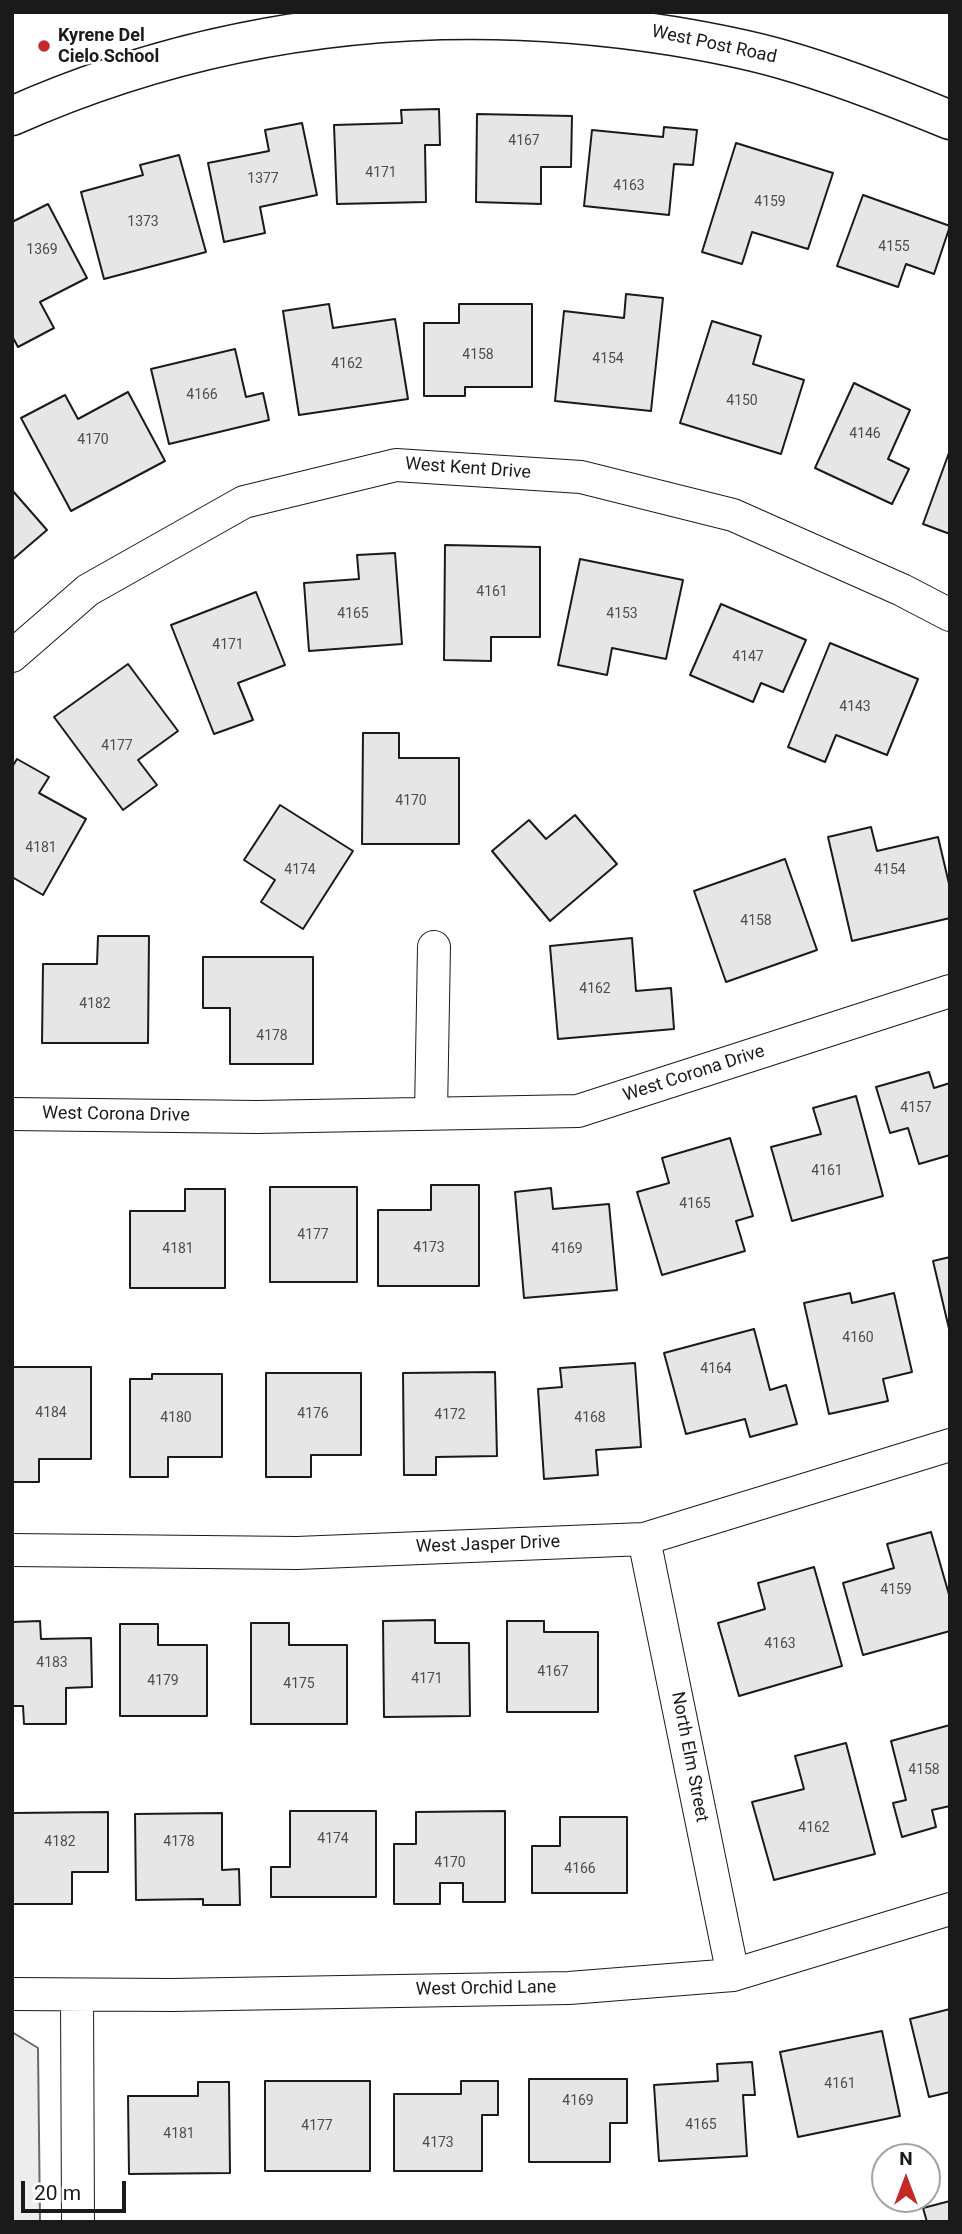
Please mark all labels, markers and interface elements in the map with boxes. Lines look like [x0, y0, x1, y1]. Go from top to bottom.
street label: West Post Road [649, 21, 779, 69]
place label: Kyrene Del Cielo School [58, 25, 159, 68]
marker: Kyrene Del Cielo School [36, 38, 52, 54]
house number: 4167 [508, 133, 540, 149]
house number: 4171 [365, 165, 397, 181]
house number: 1377 [247, 171, 279, 187]
house number: 4163 [613, 178, 645, 194]
house number: 4159 [754, 194, 786, 210]
house number: 1373 [127, 214, 159, 230]
house number: 4155 [878, 239, 910, 255]
house number: 1369 [26, 242, 58, 258]
house number: 4158 [462, 347, 494, 363]
house number: 4154 [592, 351, 624, 367]
house number: 4162 [331, 356, 363, 372]
house number: 4166 [186, 387, 218, 403]
house number: 4150 [726, 393, 758, 409]
house number: 4146 [849, 426, 881, 442]
house number: 4170 [77, 432, 109, 448]
street label: West Kent Drive [404, 454, 532, 484]
house number: 4161 [476, 584, 508, 600]
house number: 4165 [337, 606, 369, 622]
house number: 4153 [606, 606, 638, 622]
house number: 4171 [212, 637, 244, 653]
house number: 4147 [732, 649, 764, 665]
house number: 4143 [839, 699, 871, 715]
house number: 4177 [101, 738, 133, 754]
house number: 4170 [395, 793, 427, 809]
house number: 4181 [25, 840, 57, 856]
house number: 4174 [284, 862, 316, 878]
house number: 4154 [874, 862, 906, 878]
house number: 4158 [740, 913, 772, 929]
house number: 4162 [579, 981, 611, 997]
house number: 4182 [79, 996, 111, 1012]
house number: 4178 [256, 1028, 288, 1044]
street label: West Corona Drive [620, 1041, 768, 1107]
house number: 4157 [900, 1100, 932, 1116]
street label: West Corona Drive [42, 1103, 190, 1127]
house number: 4161 [811, 1163, 843, 1179]
house number: 4165 [679, 1196, 711, 1212]
house number: 4177 [297, 1227, 329, 1243]
house number: 4173 [413, 1240, 445, 1256]
house number: 4181 [162, 1241, 194, 1257]
house number: 4169 [551, 1241, 583, 1257]
house number: 4160 [842, 1330, 874, 1346]
house number: 4164 [700, 1361, 732, 1377]
house number: 4184 [35, 1405, 67, 1421]
house number: 4176 [297, 1406, 329, 1422]
house number: 4172 [434, 1407, 466, 1423]
house number: 4180 [160, 1410, 192, 1426]
house number: 4168 [574, 1410, 606, 1426]
street label: West Jasper Drive [415, 1532, 561, 1558]
house number: 4159 [880, 1582, 912, 1598]
house number: 4163 [764, 1636, 796, 1652]
house number: 4183 [36, 1655, 68, 1671]
house number: 4167 [537, 1664, 569, 1680]
house number: 4171 [411, 1671, 443, 1687]
house number: 4179 [147, 1673, 179, 1689]
house number: 4175 [283, 1676, 315, 1692]
street label: North Elm Street [666, 1690, 712, 1824]
house number: 4158 [908, 1762, 940, 1778]
house number: 4162 [798, 1820, 830, 1836]
house number: 4174 [317, 1831, 349, 1847]
house number: 4182 [44, 1834, 76, 1850]
house number: 4178 [163, 1834, 195, 1850]
house number: 4170 [434, 1855, 466, 1871]
house number: 4166 [564, 1861, 596, 1877]
street label: West Orchid Lane [416, 1977, 556, 2001]
house number: 4161 [824, 2076, 856, 2092]
house number: 4169 [562, 2093, 594, 2109]
house number: 4165 [685, 2117, 717, 2133]
house number: 4177 [301, 2118, 333, 2134]
house number: 4181 [163, 2126, 195, 2142]
house number: 4173 [422, 2135, 454, 2151]
north arrow [871, 2143, 941, 2213]
text: N [899, 2147, 913, 2170]
scale bar [24, 2168, 130, 2212]
text: 20 m [34, 2181, 81, 2205]

